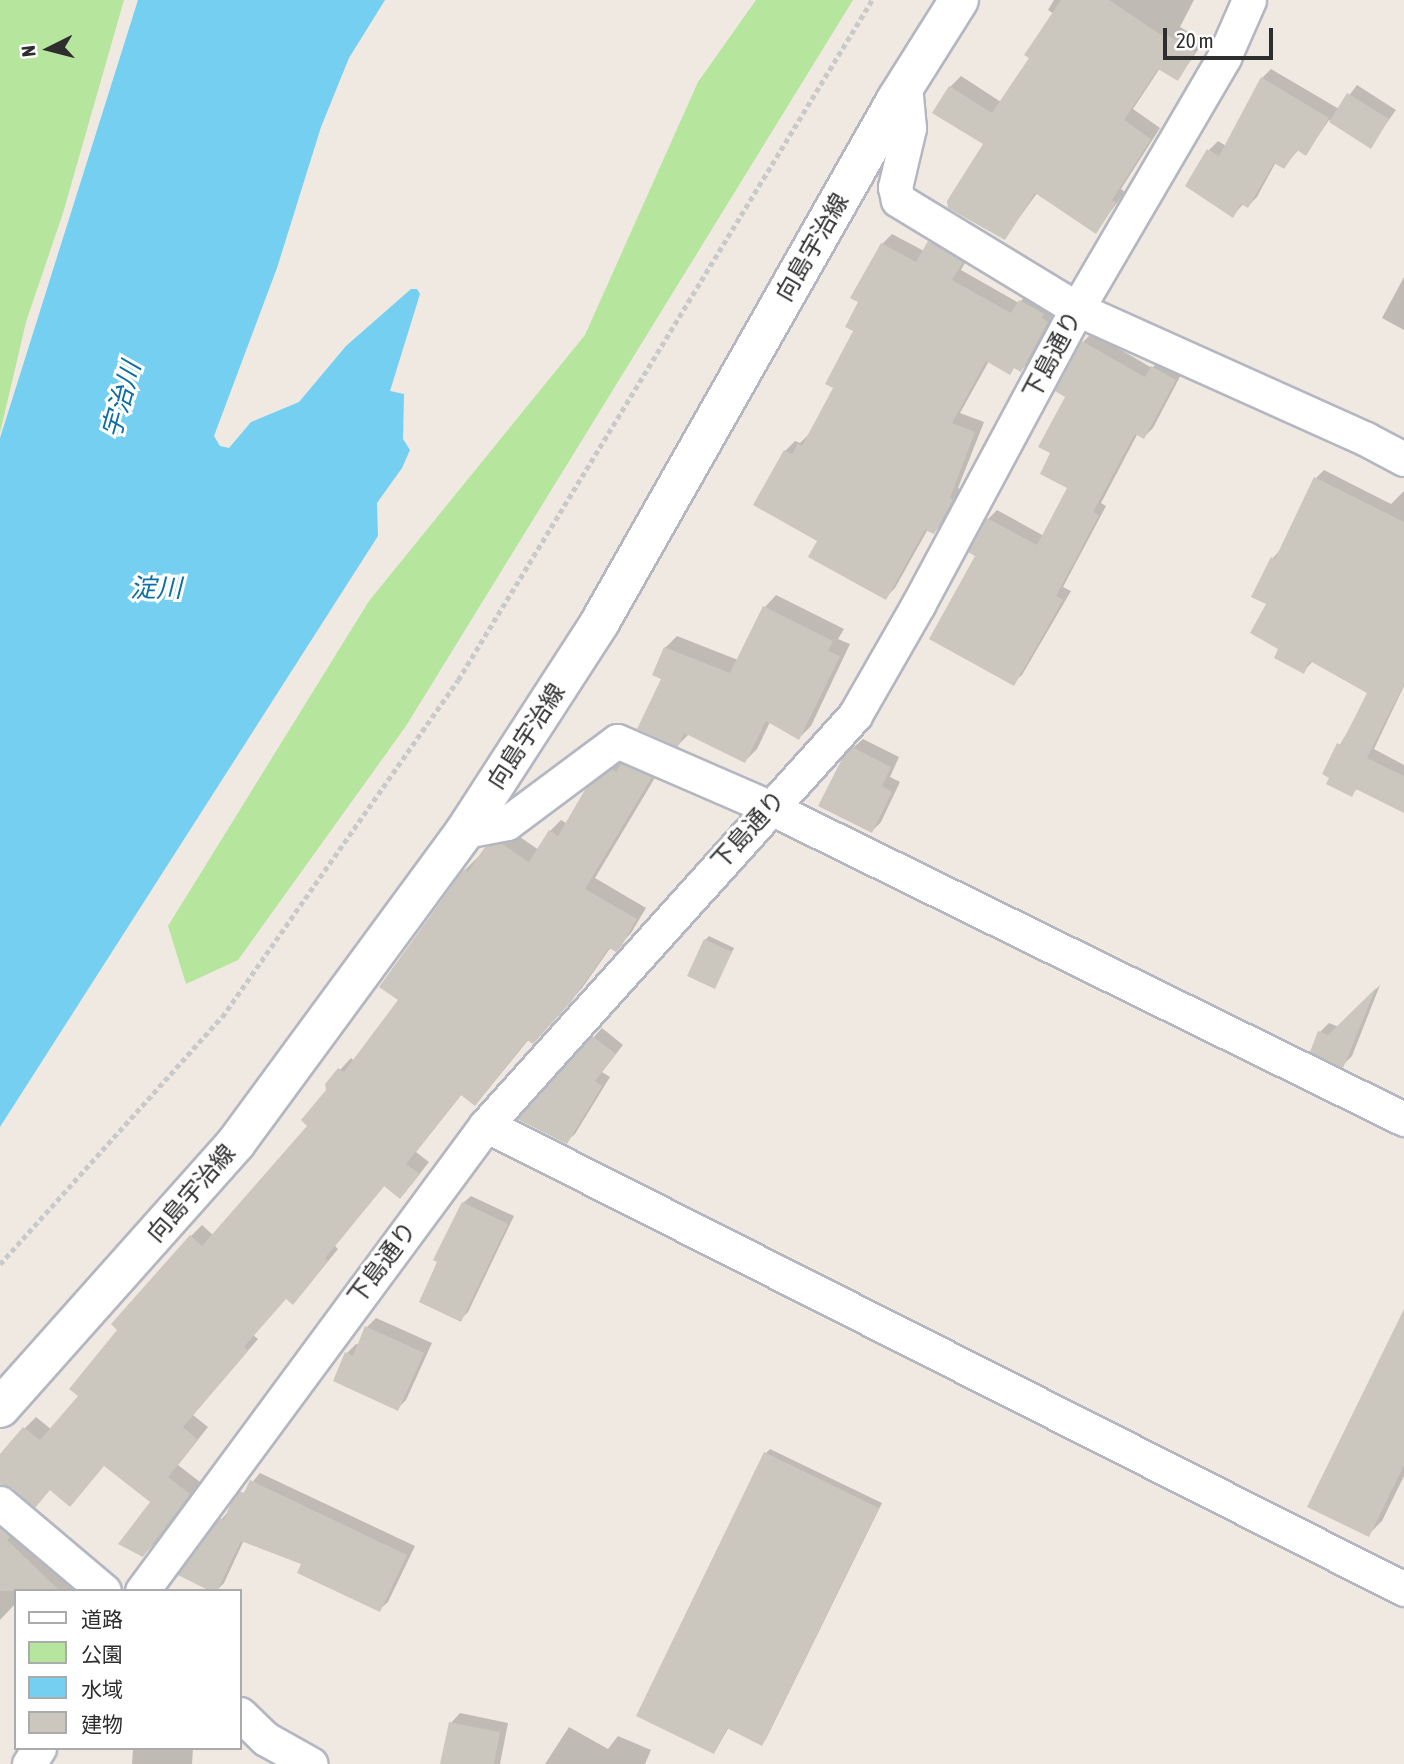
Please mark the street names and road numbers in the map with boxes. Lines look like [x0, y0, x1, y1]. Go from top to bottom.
street label: 向島宇治線 [770, 188, 854, 306]
street label: 下島通り [1017, 306, 1087, 404]
street label: 向島宇治線 [481, 678, 571, 794]
street label: 下島通り [705, 785, 791, 875]
street label: 向島宇治線 [141, 1138, 241, 1248]
street label: 下島通り [342, 1216, 422, 1310]

